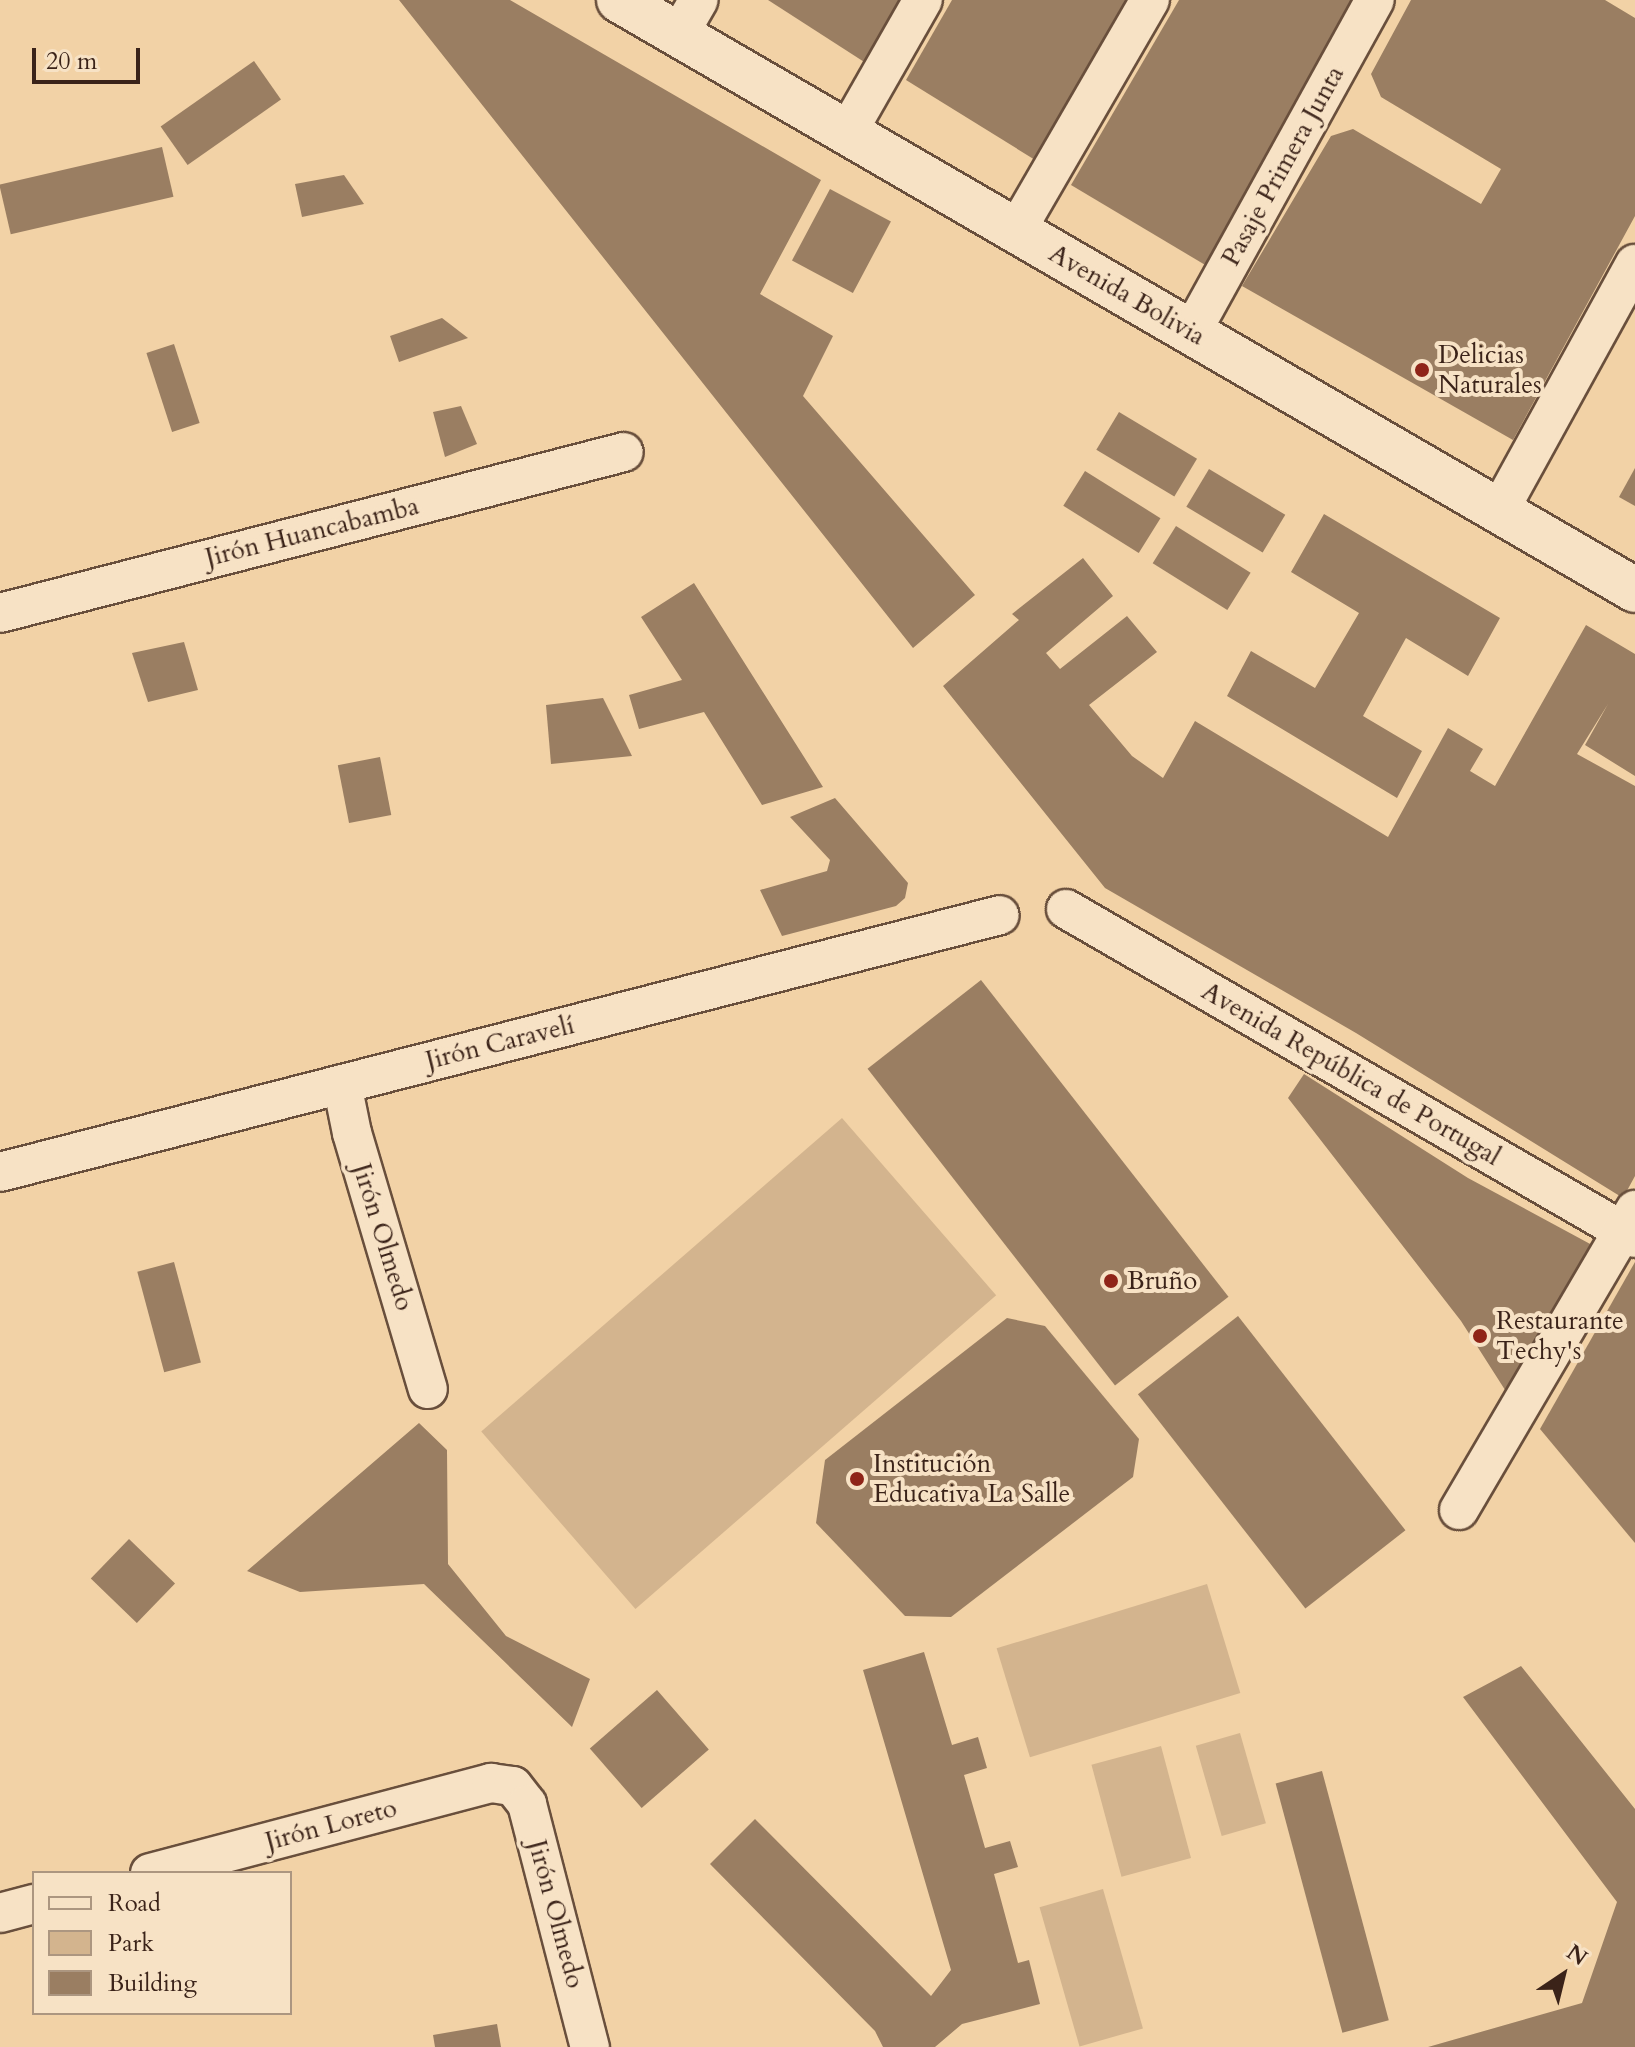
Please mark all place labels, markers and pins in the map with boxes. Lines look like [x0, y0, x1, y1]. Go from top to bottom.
place label: Delicias Naturales [1438, 339, 1542, 400]
marker: Delicias Naturales [1413, 361, 1431, 379]
place label: Bruño [1127, 1265, 1197, 1297]
marker: Bruño [1102, 1272, 1120, 1290]
place label: Restaurante Techy's [1496, 1305, 1624, 1366]
marker: Restaurante Techy's [1471, 1327, 1489, 1345]
place label: Institución Educativa La Salle [873, 1448, 1070, 1510]
marker: Institución Educativa La Salle [848, 1470, 866, 1488]

